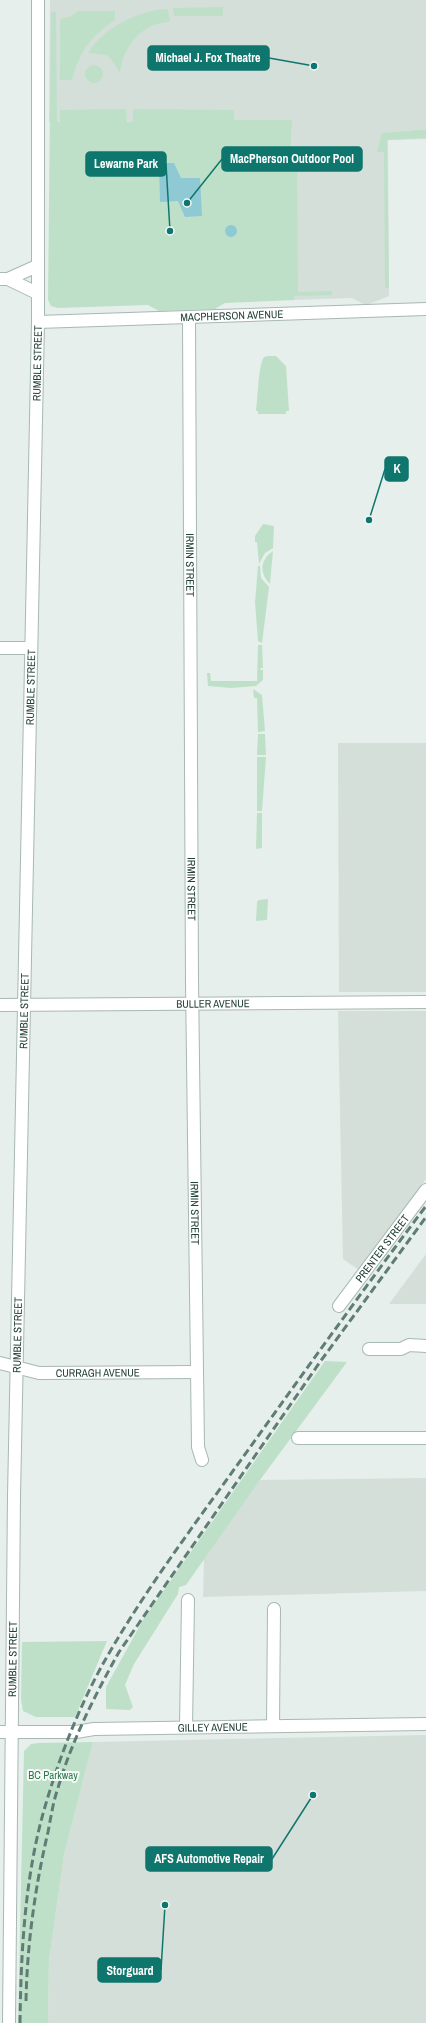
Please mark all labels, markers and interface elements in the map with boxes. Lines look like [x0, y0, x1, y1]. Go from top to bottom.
callout: Michael J. Fox Theatre [148, 46, 269, 70]
text: Michael J. Fox Theatre [155, 50, 261, 66]
callout: MacPherson Outdoor Pool [222, 147, 362, 171]
text: MacPherson Outdoor Pool [230, 151, 354, 167]
callout: Lewarne Park [86, 152, 166, 176]
text: Lewarne Park [94, 156, 159, 172]
street label: MACPHERSON AVENUE [180, 307, 284, 324]
street label: RUMBLE STREET [29, 325, 45, 401]
callout: K [385, 457, 408, 481]
text: K [393, 461, 401, 477]
street label: IRMIN STREET [183, 533, 197, 597]
street label: RUMBLE STREET [23, 649, 38, 725]
street label: IRMIN STREET [184, 857, 199, 921]
street label: RUMBLE STREET [16, 973, 32, 1049]
street label: BULLER AVENUE [176, 996, 250, 1011]
street label: IRMIN STREET [188, 1181, 202, 1245]
street label: PRENTER STREET [352, 1211, 412, 1285]
street label: RUMBLE STREET [10, 1297, 25, 1373]
street label: CURRAGH AVENUE [56, 1365, 140, 1380]
street label: RUMBLE STREET [5, 1621, 20, 1697]
street label: GILLEY AVENUE [178, 1720, 248, 1735]
park label: BC Parkway [28, 1768, 78, 1782]
callout: AFS Automotive Repair [146, 1847, 272, 1871]
text: AFS Automotive Repair [154, 1851, 264, 1867]
callout: Storguard [98, 1958, 161, 1982]
text: Storguard [106, 1963, 154, 1979]

